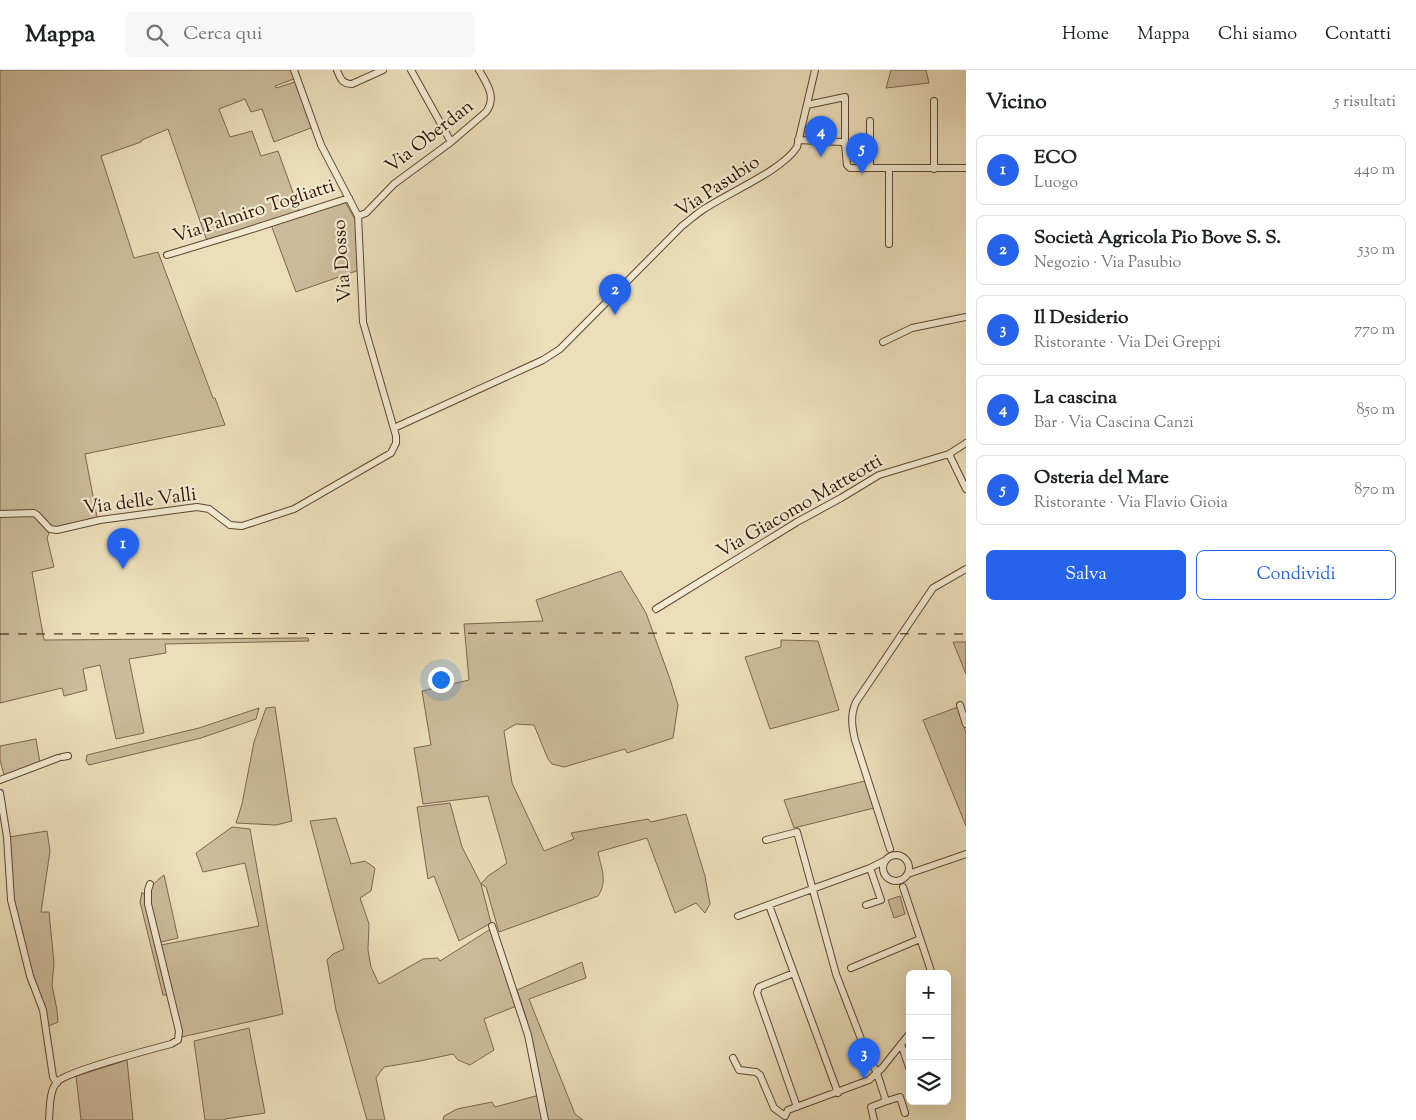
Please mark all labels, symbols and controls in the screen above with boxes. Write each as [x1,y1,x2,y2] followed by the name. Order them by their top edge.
[125,12,475,57] search box
[25,18,95,52] text: Mappa
[143,21,171,49] icon: search
[183,21,262,48] text: Cerca qui
[1062,22,1109,48] text: Home
[1137,22,1190,48] text: Mappa
[1218,22,1297,48] text: Chi siamo
[1325,22,1391,48] text: Contatti
[986,88,1047,118] text: Vicino
[1334,91,1396,114] text: 5 risultati
[380,94,480,180] street label: Via Oberdan
[805,116,837,157] pin: 4
[846,133,878,174] pin: 5
[1034,145,1077,172] text: ECO
[670,150,766,224] street label: Via Pasubio
[1000,159,1006,182] text: 1
[1354,159,1395,182] text: 440 m
[1034,172,1078,195] text: Luogo
[170,173,338,251] street label: Via Palmiro Togliatti
[327,219,359,303] street label: Via Dosso
[1034,225,1281,252] text: Società Agricola Pio Bove S. S.
[999,239,1007,262] text: 2
[1358,239,1395,262] text: 530 m
[1034,252,1181,275] text: Negozio · Via Pasubio
[599,274,631,315] pin: 2
[1034,305,1128,332] text: Il Desiderio
[1000,319,1006,342] text: 3
[1354,319,1395,342] text: 770 m
[1034,332,1221,355] text: Ristorante · Via Dei Greppi
[1034,385,1117,412] text: La cascina
[999,399,1007,422] text: 4
[1356,399,1395,422] text: 850 m
[1034,412,1194,435] text: Bar · Via Cascina Canzi
[712,448,888,566] street label: Via Giacomo Matteotti
[1034,465,1169,492] text: Osteria del Mare
[1000,479,1006,502] text: 5
[1354,479,1395,502] text: 870 m
[82,482,198,522] street label: Via delle Valli
[1034,492,1228,515] text: Ristorante · Via Flavio Gioia
[107,528,139,569] pin: 1
[986,550,1186,600] button: Salva
[1196,550,1396,600] button: Condividi
[428,667,454,693] your location
[906,970,951,1105] map controls
[906,970,951,1015] button: +
[906,1015,951,1060] button: −
[848,1038,880,1079] pin: 3
[906,1060,951,1105] button: layers

